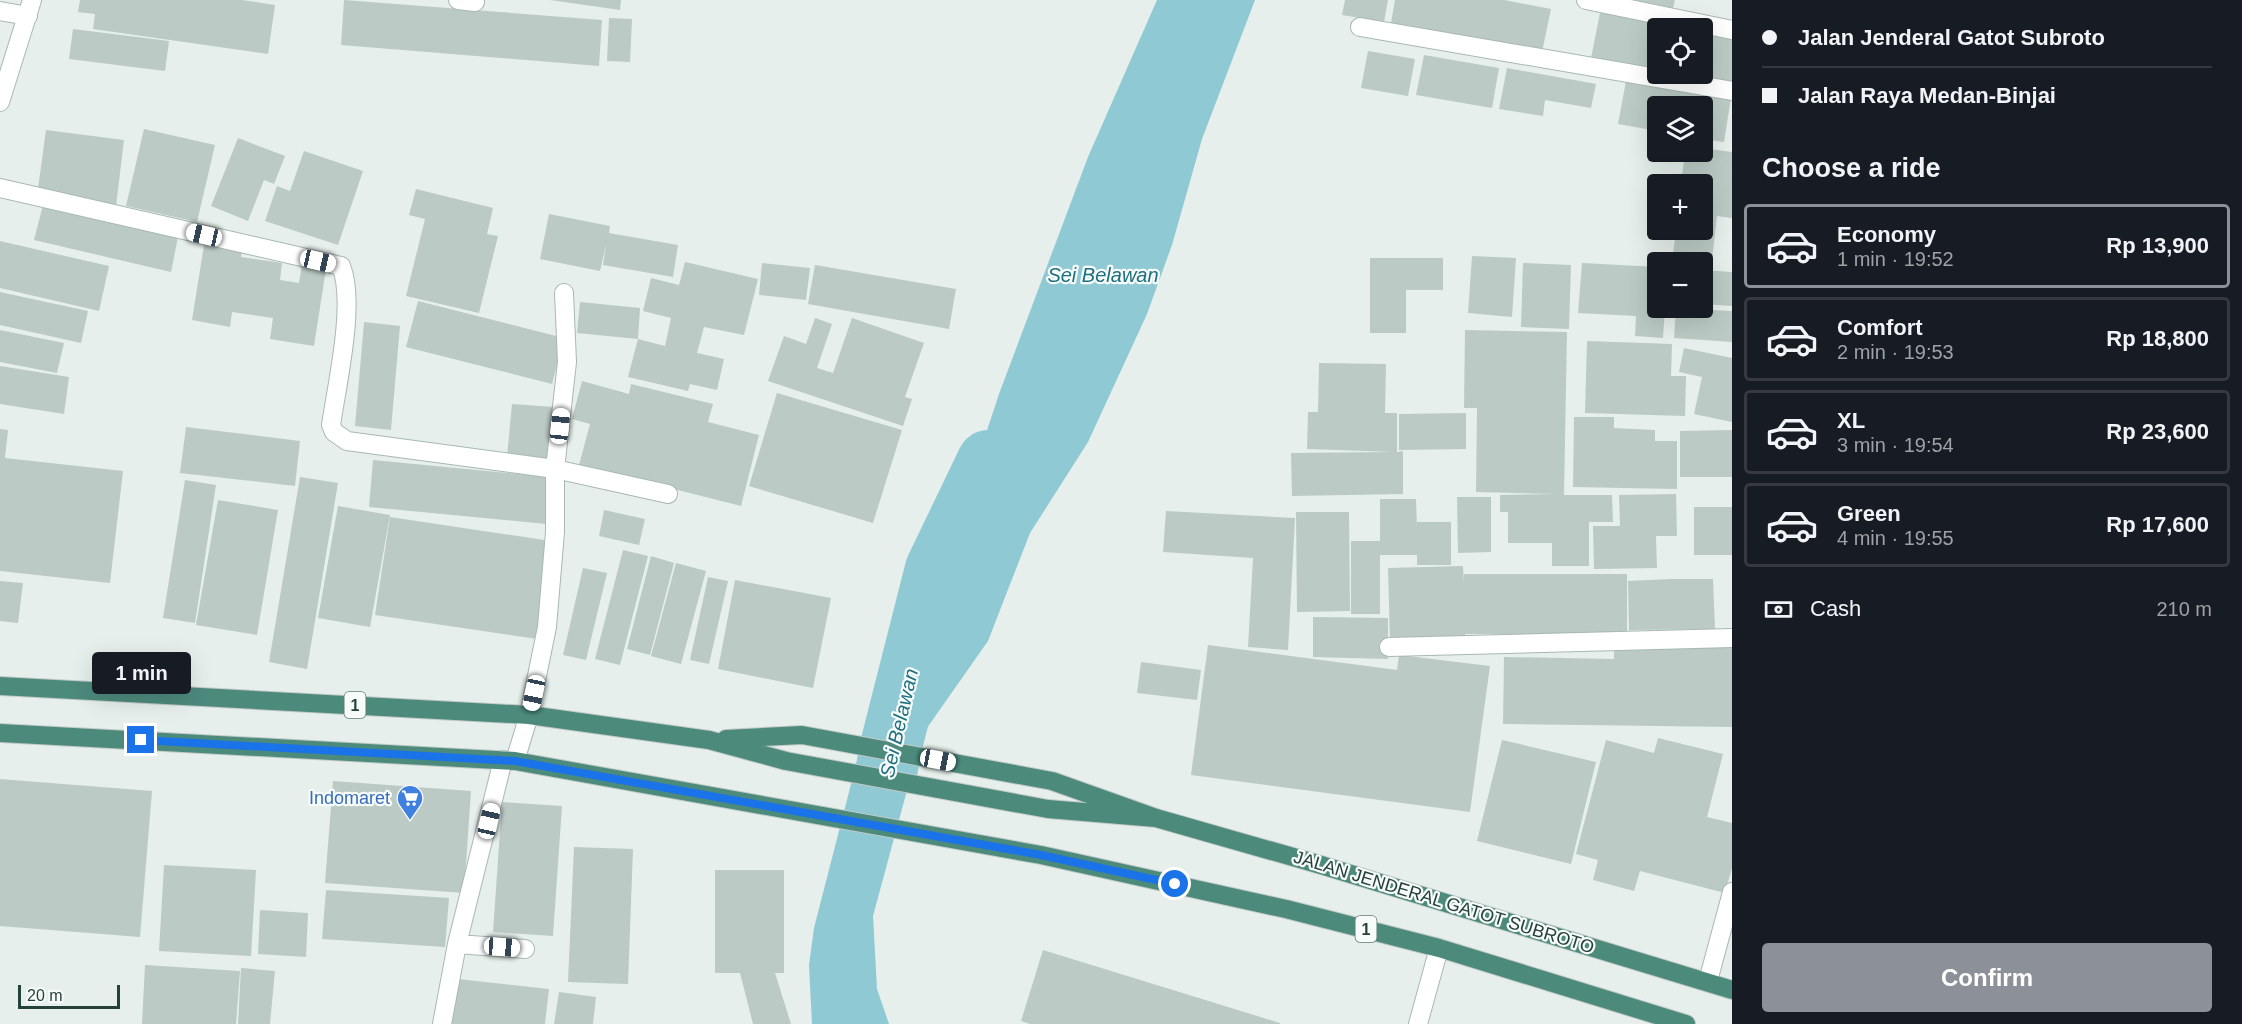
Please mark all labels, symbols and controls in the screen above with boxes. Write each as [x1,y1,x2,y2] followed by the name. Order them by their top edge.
[1647,18,1713,318] map controls
[1647,18,1713,84] button: locate
[1798,25,2105,50] text: Jalan Jenderal Gatot Subroto
[1798,83,2056,108] text: Jalan Raya Medan-Binjai
[1647,96,1713,162] button: layers
[1762,153,1941,183] text: Choose a ride
[1647,174,1713,240] button: +
[1765,219,1819,273] icon: car
[184,222,224,248] car
[1837,222,1936,247] text: Economy
[2106,233,2209,258] text: Rp 13,900
[298,248,338,274] car
[1837,248,1954,270] text: 1 min · 19:52
[1647,252,1713,318] button: −
[1047,264,1159,286] water label: Sei Belawan
[1765,312,1819,366] icon: car
[1837,315,1923,340] text: Comfort
[2106,326,2209,351] text: Rp 18,800
[1837,341,1954,363] text: 2 min · 19:53
[1765,405,1819,459] icon: car
[549,407,571,445] car
[1837,408,1865,433] text: XL
[2106,419,2209,444] text: Rp 23,600
[1837,434,1954,456] text: 3 min · 19:54
[1765,498,1819,552] icon: car
[1837,501,1901,526] text: Green
[2106,512,2209,537] text: Rp 17,600
[1837,527,1954,549] text: 4 min · 19:55
[1762,593,1795,626] icon: cash
[1810,596,1861,621] text: Cash
[2156,598,2212,620] text: 210 m
[92,653,190,695] callout: 1 min
[115,662,168,684] text: 1 min
[876,666,922,780] water label: Sei Belawan
[521,674,547,712] car
[344,692,366,718] road number: 1
[127,726,154,753] route end
[919,748,957,772] car
[395,783,425,821] supermarket icon: Indomaret
[309,788,390,808] place label: Indomaret
[476,801,502,841] car
[1291,847,1597,957] street label: JALAN JENDERAL GATOT SUBROTO
[1161,870,1188,897] route start
[1356,916,1376,942] road number: 1
[483,937,521,957] car
[1762,943,2212,1012] button: Confirm
[18,982,120,1010] scale bar
[27,987,63,1004] text: 20 m

